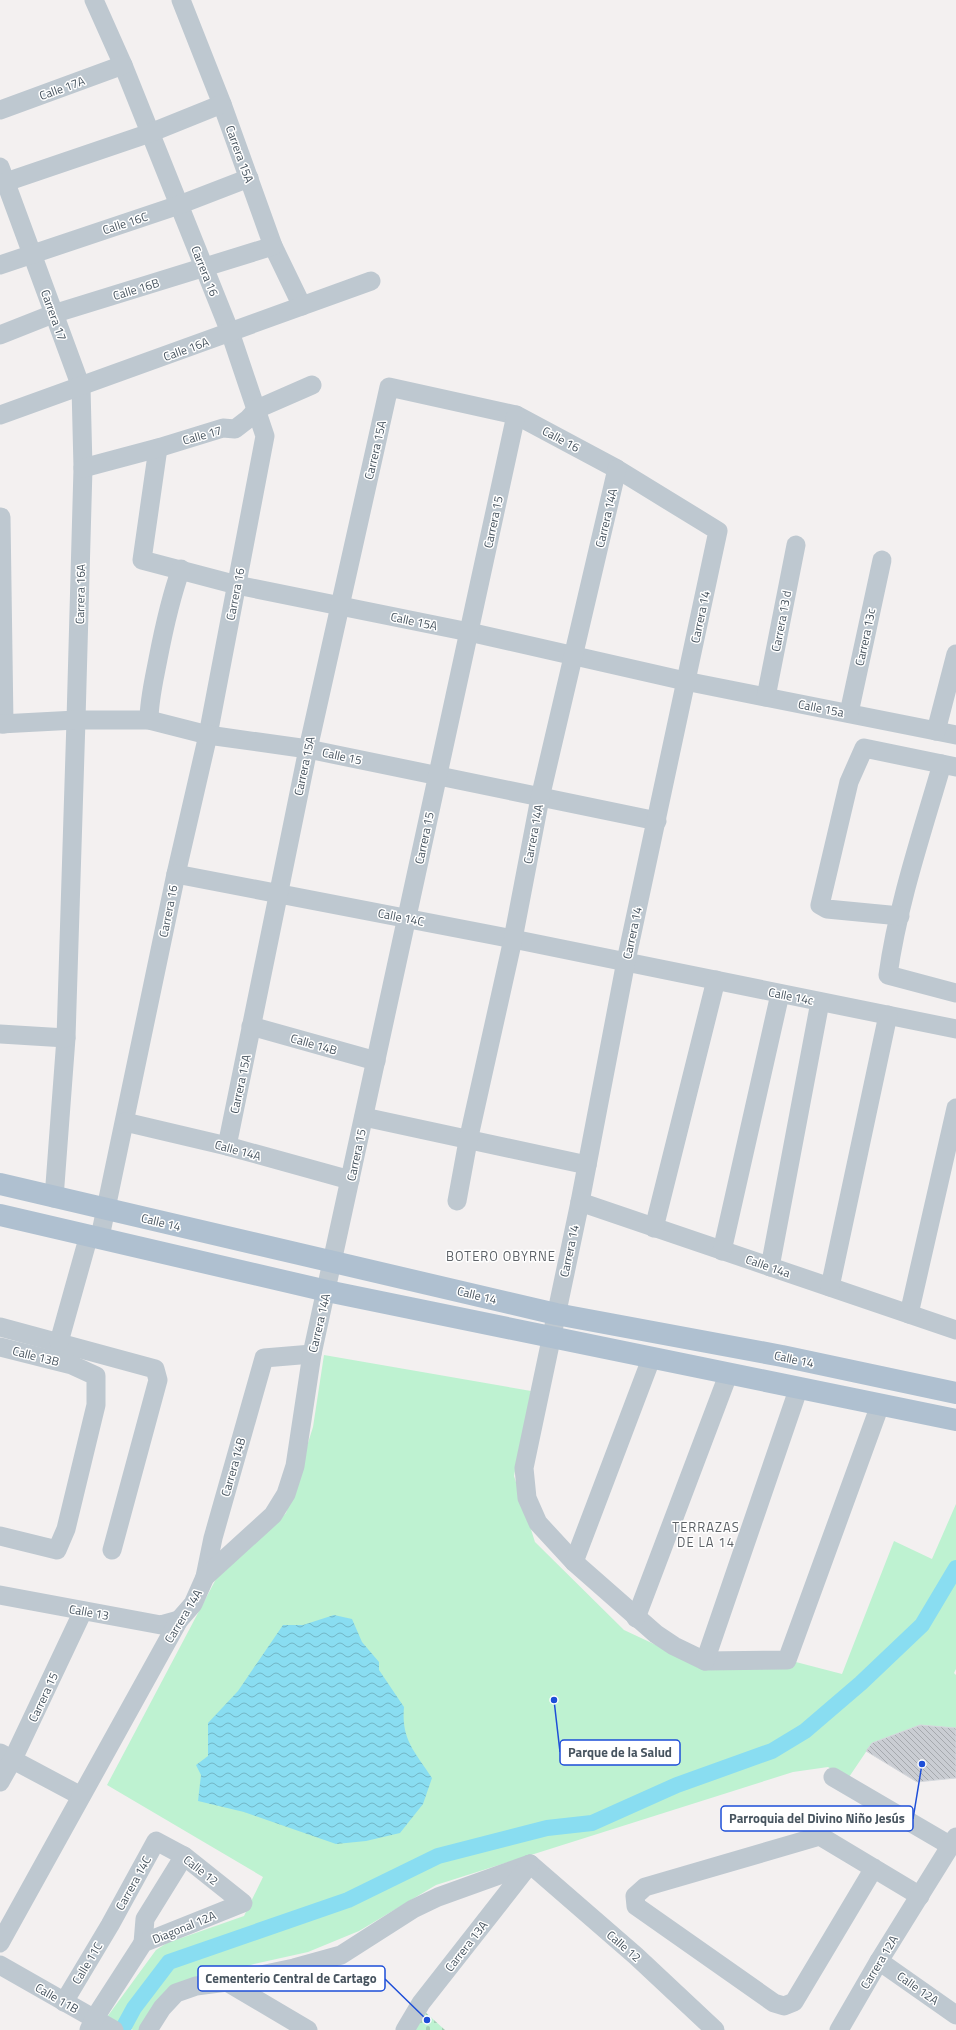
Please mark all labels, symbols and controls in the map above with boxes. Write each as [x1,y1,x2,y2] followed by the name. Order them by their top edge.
[36,71,88,105] street label: Calle 17A
[221,122,259,186] street label: Carrera 15A
[100,207,151,239] street label: Calle 16C
[186,243,224,299] street label: Carrera 16
[110,273,162,305] street label: Calle 16B
[36,287,72,343] street label: Carrera 17
[160,332,212,366] street label: Calle 16A
[359,419,391,481] street label: Carrera 15A
[180,420,224,450] street label: Calle 17
[539,421,583,457] street label: Calle 16
[590,487,622,549] street label: Carrera 14A
[478,494,508,550] street label: Carrera 15
[70,564,90,624] street label: Carrera 16A
[221,566,249,622] street label: Carrera 16
[685,589,715,645] street label: Carrera 14
[766,589,796,653] street label: Carrera 13 d
[389,607,439,635] street label: Calle 15A
[850,607,880,667] street label: Carrera 13c
[796,694,846,722] street label: Calle 15a
[288,735,320,797] street label: Carrera 15A
[320,743,364,770] street label: Calle 15
[518,803,548,865] street label: Carrera 14A
[409,810,439,866] street label: Carrera 15
[154,883,182,939] street label: Carrera 16
[376,903,426,931] street label: Calle 14C
[617,905,647,961] street label: Carrera 14
[767,982,815,1010] street label: Calle 14c
[288,1028,340,1060] street label: Calle 14B
[224,1053,256,1115] street label: Carrera 15A
[341,1127,371,1183] street label: Carrera 15
[213,1135,263,1165] street label: Calle 14A
[139,1208,183,1236] street label: Calle 14
[554,1223,584,1279] street label: Carrera 14
[446,1246,556,1266] district label: BOTERO OBYRNE
[743,1249,793,1283] street label: Calle 14a
[455,1281,499,1309] street label: Calle 14
[303,1292,335,1354] street label: Carrera 14A
[11,1341,61,1371] street label: Calle 13B
[772,1346,816,1373] street label: Calle 14
[216,1435,250,1499] street label: Carrera 14B
[672,1517,740,1552] district label: TERRAZAS DE LA 14
[159,1585,207,1647] street label: Carrera 14A
[68,1599,110,1625] street label: Calle 13
[23,1669,63,1725] street label: Carrera 15
[560,1740,680,1765] callout: Parque de la Salud
[568,1742,672,1762] text: Parque de la Salud
[721,1806,913,1831] callout: Parroquia del Divino Niño Jesús
[729,1808,905,1828] text: Parroquia del Divino Niño Jesús
[179,1850,223,1890] street label: Calle 12
[110,1852,156,1914] street label: Carrera 14C
[149,1906,219,1948] street label: Diagonal 12A
[440,1916,492,1976] street label: Carrera 13A
[603,1926,645,1966] street label: Calle 12
[855,1931,903,1993] street label: Carrera 12A
[67,1938,107,1988] street label: Calle 11C
[198,1966,385,1991] callout: Cementerio Central de Cartago
[893,1967,943,2009] street label: Calle 12A
[205,1968,377,1988] text: Cementerio Central de Cartago
[32,1978,82,2018] street label: Calle 11B

